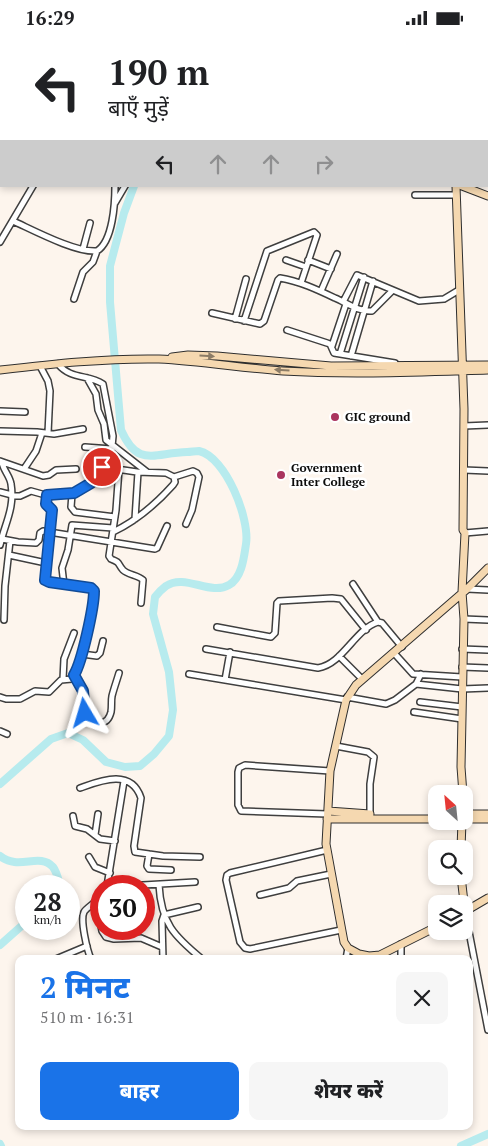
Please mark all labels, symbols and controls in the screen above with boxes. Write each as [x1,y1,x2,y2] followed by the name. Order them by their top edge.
[25,5,74,30] text: 16:29
[108,49,209,95] text: 190 m
[25,55,90,120] icon: left
[108,93,169,122] text: बाएँ मुड़ें
[151,150,179,178] icon: left
[204,150,232,178] icon: ahead
[257,150,285,178] icon: ahead
[310,150,338,178] icon: right
[200,352,216,360] one-way arrow
[274,366,290,374] one-way arrow
[345,409,411,424] place label: GIC ground
[329,411,341,423] marker: GIC ground
[81,446,123,488] pin
[88,453,116,481] icon: arrive
[291,460,366,489] place label: Government Inter College
[275,469,287,481] marker: Government Inter College
[58,686,110,738] position arrow
[428,785,472,830] north arrow
[428,785,473,940] map controls
[428,840,473,885] button: search
[90,875,155,940] speed limit sign: 30
[33,885,62,918] text: 28
[428,895,473,940] button: layers
[34,912,61,927] text: km/h
[40,967,130,1007] text: 2 मिनट
[396,972,448,1024] button: close
[40,1006,134,1028] text: 510 m · 16:31
[40,1062,239,1120] button: बाहर
[249,1062,448,1120] button: शेयर करें

